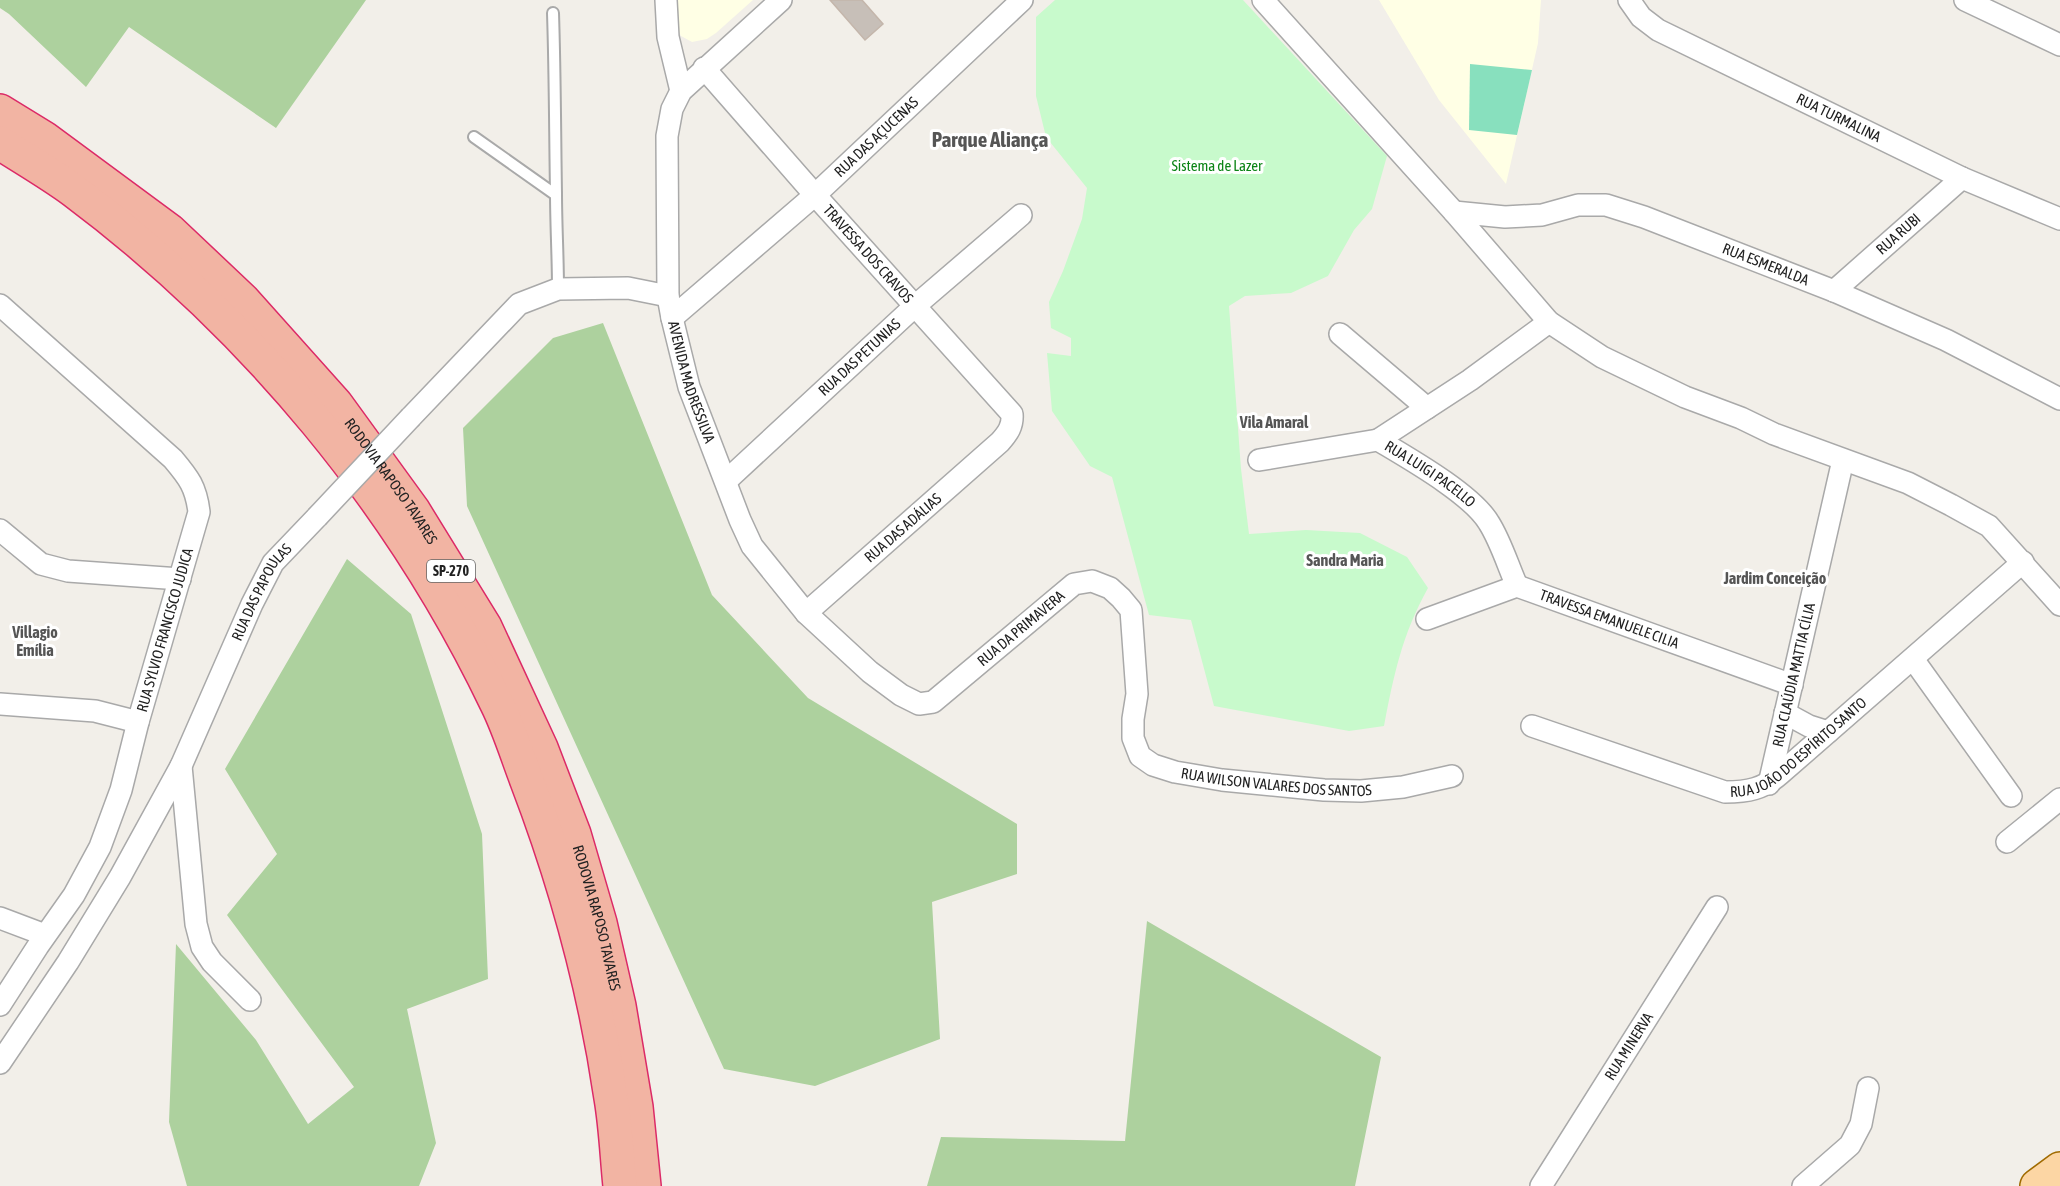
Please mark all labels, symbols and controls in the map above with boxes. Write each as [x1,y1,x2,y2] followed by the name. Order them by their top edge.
[1794,90,1884,146] street label: RUA TURMALINA
[831,93,921,180] street label: RUA DAS AÇUCENAS
[932,127,1048,151] district label: Parque Aliança
[1171,157,1263,174] park label: Sistema de Lazer
[820,201,917,306] street label: TRAVESSA DOS CRAVOS
[1873,210,1924,258] street label: RUA RUBI
[1720,239,1812,289] street label: RUA ESMERALDA
[815,315,904,399] street label: RUA DAS PETUNIAS
[665,319,719,446] street label: AVENIDA MADRESSILVA
[1239,413,1309,431] district label: Vila Amaral
[341,415,441,547] street label: RODOVIA RAPOSO TAVARES
[1382,437,1479,510] street label: RUA LUIGI PACELLO
[861,490,945,566] street label: RUA DAS ADÁLIAS
[228,540,295,643] street label: RUA DAS PAPOULAS
[133,545,196,714] street label: RUA SYLVIO FRANCISCO JUDICA
[1306,551,1384,569] district label: Sandra Maria
[427,560,475,582] road number: SP-270
[1723,569,1827,587] district label: Jardim Conceição
[974,586,1068,669] street label: RUA DA PRIMAVERA
[1538,586,1682,652] street label: TRAVESSA EMANUELE CILIA
[1769,600,1818,748] street label: RUA CLAÚDIA MATTIA CÍLIA
[11,623,58,659] district label: Villagio Emília
[1730,693,1870,800] street label: RUA JOÃO DO ESPÍRITO SANTO
[1180,764,1372,799] street label: RUA WILSON VALARES DOS SANTOS
[570,843,624,992] street label: RODOVIA RAPOSO TAVARES
[1601,1009,1657,1083] street label: RUA MINERVA

